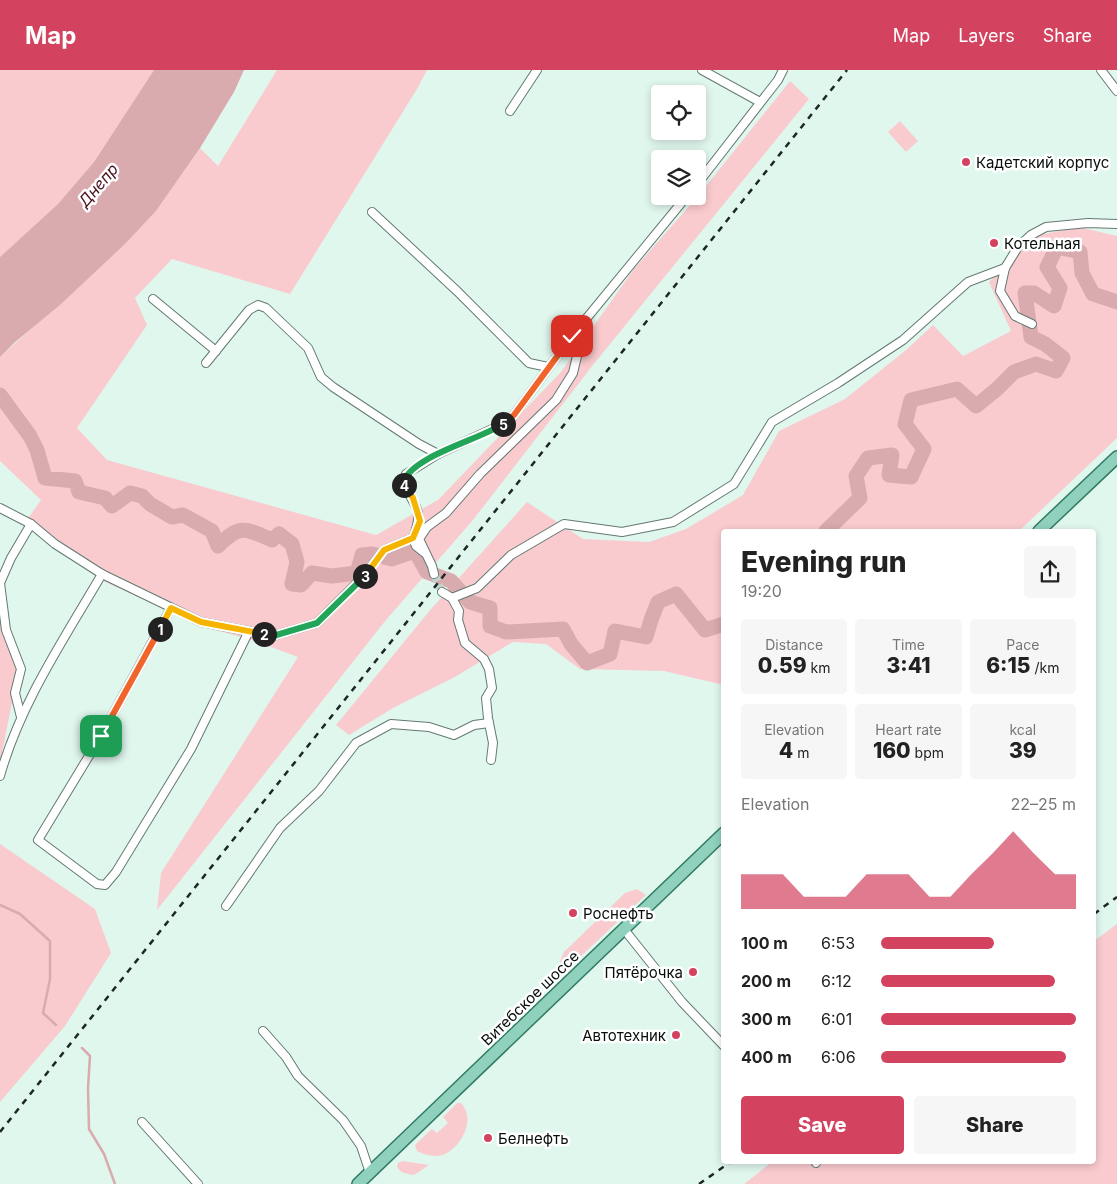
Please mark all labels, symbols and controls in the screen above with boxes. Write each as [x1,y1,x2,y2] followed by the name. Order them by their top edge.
[25,21,76,50] text: Map
[893,25,930,46] text: Map
[958,25,1015,46] text: Layers
[1043,25,1092,46] text: Share
[651,85,706,205] map controls
[651,85,706,140] button: locate
[651,150,706,205] button: layers
[976,153,1109,172] place label: Кадетский корпус
[960,156,972,168] marker: Кадетский корпус
[73,159,122,212] water label: Днепр
[1004,234,1081,253] place label: Котельная
[988,237,1000,249] marker: Котельная
[551,315,593,357] pin
[558,322,586,350] icon: check
[490,412,516,436] pin: 5
[499,416,508,433] text: 5
[392,472,416,498] pin: 4
[400,477,409,494] text: 4
[741,545,907,579] text: Evening run
[1024,546,1076,598] button: share
[352,564,378,588] pin: 3
[361,568,370,585] text: 3
[741,581,782,601] text: 19:20
[148,616,172,642] pin: 1
[157,621,164,638] text: 1
[252,622,276,646] pin: 2
[260,626,269,643] text: 2
[765,636,823,653] text: Distance
[892,636,925,653] text: Time
[1006,636,1039,653] text: Pace
[758,653,807,678] text: 0.59
[887,653,930,678] text: 3:41
[986,653,1030,678] text: 6:15
[807,659,831,676] text: km
[1030,659,1059,676] text: /km
[80,715,122,757] pin
[764,721,824,738] text: Elevation
[875,721,942,738] text: Heart rate
[1009,721,1036,738] text: kcal
[87,722,115,750] icon: arrive
[779,738,793,763] text: 4
[873,738,911,763] text: 160
[1009,738,1037,763] text: 39
[793,744,810,761] text: m
[911,744,944,761] text: bpm
[741,794,810,814] text: Elevation
[1010,794,1076,814] text: 22–25 m
[583,904,654,923] place label: Роснефть
[567,907,579,919] marker: Роснефть
[741,933,788,953] text: 100 m
[821,933,855,953] text: 6:53
[477,947,583,1049] street label: Витебское шоссе
[605,963,683,982] place label: Пятёрочка
[687,966,699,978] marker: Пятёрочка
[741,971,791,991] text: 200 m
[821,971,852,991] text: 6:12
[741,1009,791,1029] text: 300 m
[821,1009,852,1029] text: 6:01
[582,1026,666,1045] place label: Автотехник
[670,1029,682,1041] marker: Автотехник
[741,1047,792,1067] text: 400 m
[821,1047,856,1067] text: 6:06
[741,1096,904,1154] button: Save
[914,1096,1076,1154] button: Share
[498,1129,569,1148] place label: Белнефть
[482,1132,494,1144] marker: Белнефть

